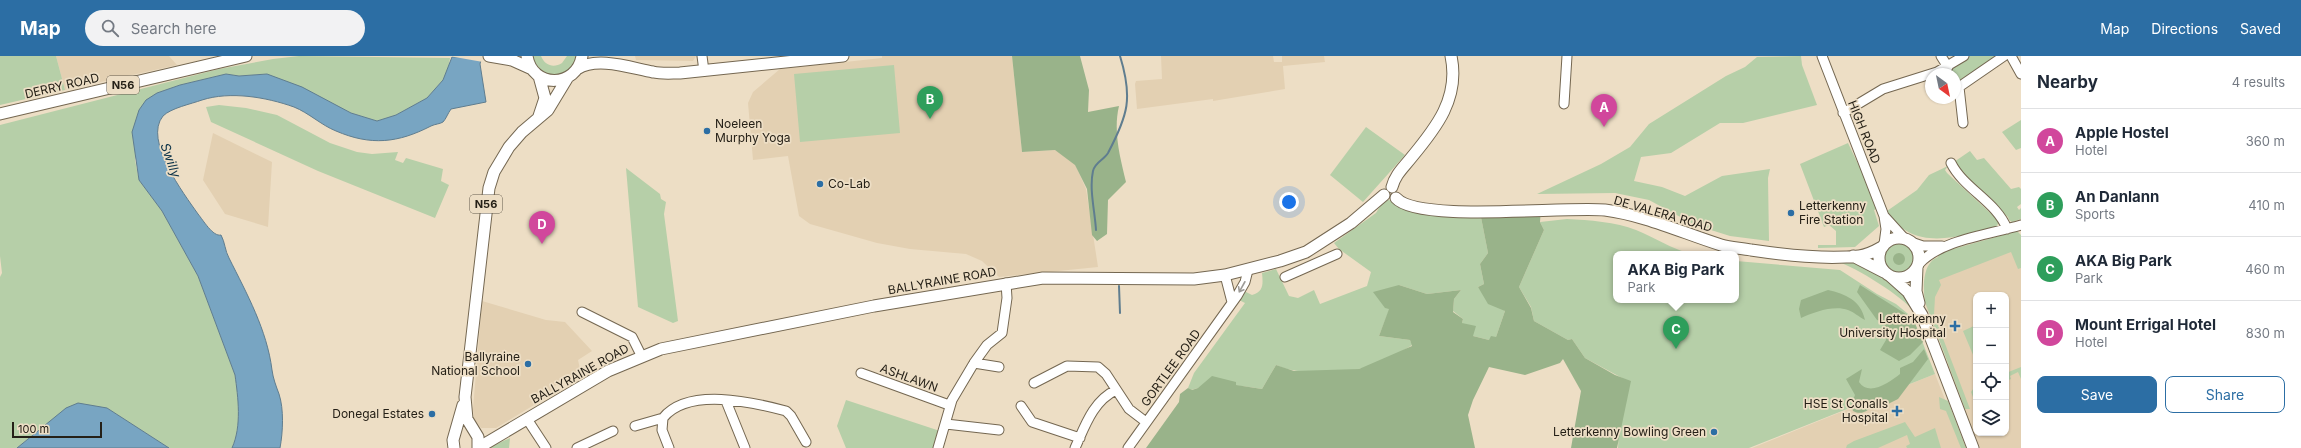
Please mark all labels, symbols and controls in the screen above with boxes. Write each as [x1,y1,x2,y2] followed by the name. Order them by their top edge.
[85,10,365,46] search box
[20,17,61,40] text: Map
[99,17,121,39] icon: search
[131,19,216,38] text: Search here
[2100,20,2129,37] text: Map
[2151,20,2218,37] text: Directions
[2240,20,2281,37] text: Saved
[1925,68,1961,104] north arrow
[23,70,101,101] street label: DERRY ROAD
[2037,72,2098,92] text: Nearby
[2232,74,2285,90] text: 4 results
[107,76,139,94] road number: N56
[917,86,943,119] pin: B
[1591,94,1617,127] pin: A
[1845,98,1884,166] street label: HIGH ROAD
[715,116,791,145] place label: Noeleen Murphy Yoga
[2075,123,2169,142] text: Apple Hostel
[702,126,712,136] marker: Noeleen Murphy Yoga
[2045,133,2055,149] text: A
[2246,133,2285,149] text: 360 m
[157,140,185,180] water label: Swilly
[2075,142,2107,158] text: Hotel
[828,176,870,191] place label: Co-Lab
[815,179,825,189] marker: Co-Lab
[2075,187,2159,206] text: An Danlann
[1279,192,1299,212] your location
[1612,192,1714,235] street label: DE VALERA ROAD
[470,195,502,213] road number: N56
[2046,197,2054,213] text: B
[2248,197,2285,213] text: 410 m
[1799,198,1866,227] place label: Letterkenny Fire Station
[2075,206,2115,222] text: Sports
[1786,208,1796,218] marker: Letterkenny Fire Station
[529,211,555,244] pin: D
[1613,251,1739,303] popup
[2075,251,2172,270] text: AKA Big Park
[1627,260,1725,279] text: AKA Big Park
[2045,261,2055,277] text: C
[2245,261,2285,277] text: 460 m
[887,264,997,297] street label: BALLYRAINE ROAD
[2075,270,2103,286] text: Park
[1627,279,1655,295] text: Park
[1238,281,1246,293] one-way arrow
[1973,292,2009,436] map controls
[1973,292,2009,328] button: +
[1839,311,1946,340] place label: Letterkenny University Hospital
[2075,315,2216,334] text: Mount Errigal Hotel
[1663,316,1689,349] pin: C
[1949,320,1961,332] marker: Letterkenny University Hospital
[2045,325,2055,341] text: D
[2246,325,2285,341] text: 830 m
[1138,326,1204,409] street label: GORTLEE ROAD
[1973,328,2009,364] button: −
[2075,334,2107,350] text: Hotel
[528,340,631,407] street label: BALLYRAINE ROAD
[431,349,520,378] place label: Ballyraine National School
[523,359,533,369] marker: Ballyraine National School
[878,360,940,395] street label: ASHLAWN
[1973,364,2009,400] button: locate
[2037,376,2157,413] button: Save
[2165,376,2285,413] button: Share
[1804,396,1888,425] place label: HSE St Conalls Hospital
[1973,400,2009,436] button: layers
[1891,405,1903,417] marker: HSE St Conalls Hospital
[332,406,424,421] place label: Donegal Estates
[427,409,437,419] marker: Donegal Estates
[12,420,102,439] scale bar
[18,422,49,436] text: 100 m
[1553,424,1706,439] place label: Letterkenny Bowling Green
[1709,427,1719,437] marker: Letterkenny Bowling Green

